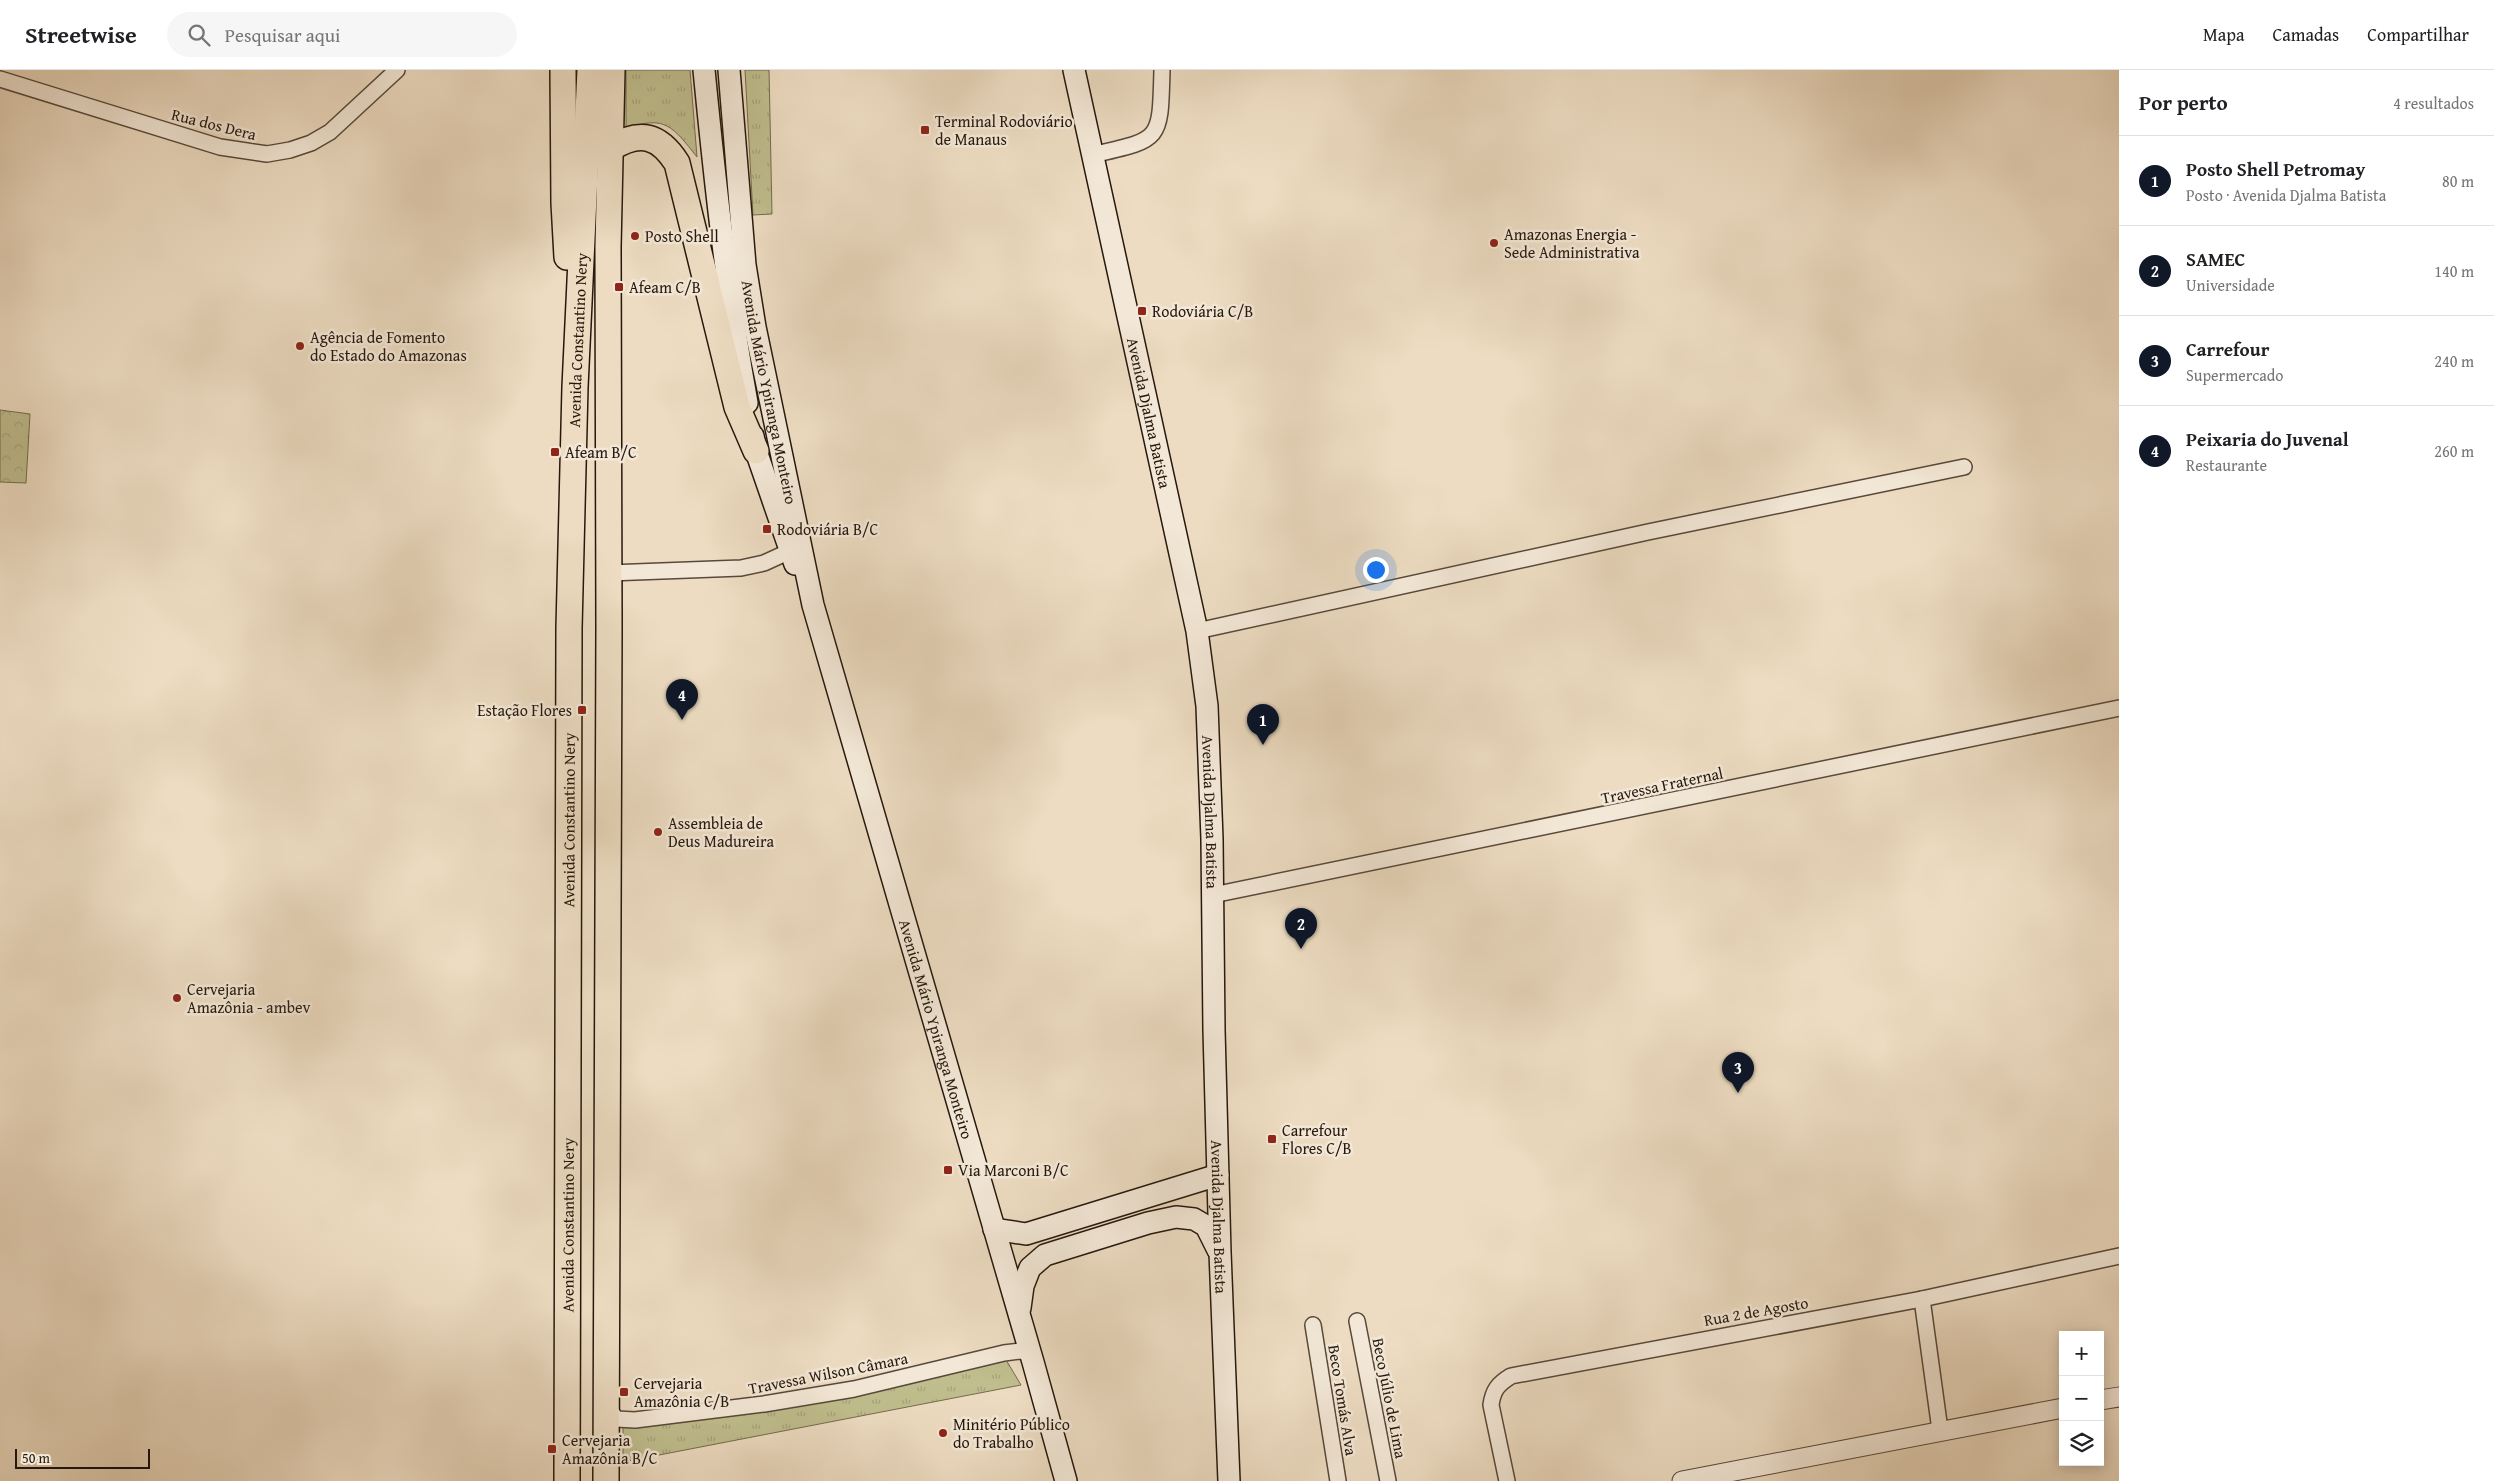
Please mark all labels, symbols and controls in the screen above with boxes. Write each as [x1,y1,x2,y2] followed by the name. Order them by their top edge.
[167,12,517,57] search box
[25,17,137,52] text: Streetwise
[185,21,213,49] icon: search
[225,21,340,49] text: Pesquisar aqui
[2203,21,2244,48] text: Mapa
[2272,21,2339,48] text: Camadas
[2367,21,2469,48] text: Compartilhar
[2139,87,2228,118] text: Por perto
[2393,91,2474,115] text: 4 resultados
[169,102,259,146] street label: Rua dos Dera
[935,109,1073,151] place label: Terminal Rodoviário de Manaus
[919,124,931,136] marker: Terminal Rodoviário de Manaus
[2186,155,2365,183] text: Posto Shell Petromay
[2151,169,2159,193] text: 1
[2442,169,2474,193] text: 80 m
[2186,183,2386,207] text: Posto · Avenida Djalma Batista
[1504,222,1640,264] place label: Amazonas Energia - Sede Administrativa
[645,224,719,248] place label: Posto Shell
[629,230,641,242] marker: Posto Shell
[1488,237,1500,249] marker: Amazonas Energia - Sede Administrativa
[2186,245,2245,273] text: SAMEC
[562,252,593,428] street label: Avenida Constantino Nery
[2151,259,2159,283] text: 2
[2434,259,2474,283] text: 140 m
[2186,273,2275,297] text: Universidade
[629,275,701,299] place label: Afeam C/B
[736,278,804,506] street label: Avenida Mário Ypiranga Monteiro
[613,281,625,293] marker: Afeam C/B
[1152,299,1253,323] place label: Rodoviária C/B
[1136,305,1148,317] marker: Rodoviária C/B
[310,325,467,367] place label: Agência de Fomento do Estado do Amazonas
[1121,335,1177,491] street label: Avenida Djalma Batista
[2186,335,2269,363] text: Carrefour
[294,340,306,352] marker: Agência de Fomento do Estado do Amazonas
[2151,349,2159,373] text: 3
[2434,349,2474,373] text: 240 m
[2186,363,2284,387] text: Supermercado
[2186,425,2349,453] text: Peixaria do Juvenal
[2151,439,2159,463] text: 4
[2434,439,2474,463] text: 260 m
[565,440,637,464] place label: Afeam B/C
[549,446,561,458] marker: Afeam B/C
[2186,453,2267,477] text: Restaurante
[777,517,879,541] place label: Rodoviária B/C
[761,523,773,535] marker: Rodoviária B/C
[1363,557,1389,583] your location
[666,679,698,720] pin: 4
[477,698,572,722] place label: Estação Flores
[576,704,588,716] marker: Estação Flores
[1247,704,1279,745] pin: 1
[556,732,581,908] street label: Avenida Constantino Nery
[1196,735,1225,889] street label: Avenida Djalma Batista
[1599,760,1726,810] street label: Travessa Fraternal
[668,811,774,853] place label: Assembleia de Deus Madureira
[652,826,664,838] marker: Assembleia de Deus Madureira
[1285,908,1317,949] pin: 2
[893,916,980,1142] street label: Avenida Mário Ypiranga Monteiro
[187,977,311,1019] place label: Cervejaria Amazônia - ambev
[171,992,183,1004] marker: Cervejaria Amazônia - ambev
[1722,1052,1754,1093] pin: 3
[1282,1118,1352,1160] place label: Carrefour Flores C/B
[1266,1133,1278,1145] marker: Carrefour Flores C/B
[555,1137,580,1313] street label: Avenida Constantino Nery
[1205,1140,1234,1295] street label: Avenida Djalma Batista
[958,1158,1069,1182] place label: Via Marconi B/C
[942,1164,954,1176] marker: Via Marconi B/C
[1702,1290,1810,1332] street label: Rua 2 de Agosto
[2059,1331,2104,1466] map controls
[2059,1331,2104,1376] button: +
[1367,1336,1414,1461] street label: Beco Júlio de Lima
[1322,1343,1364,1458] street label: Beco Tomás Alva
[746,1346,910,1400] street label: Travessa Wilson Câmara
[634,1371,729,1413] place label: Cervejaria Amazônia C/B
[2059,1376,2104,1421] button: −
[618,1386,630,1398] marker: Cervejaria Amazônia C/B
[953,1412,1070,1454] place label: Minitério Público do Trabalho
[2059,1421,2104,1466] button: layers
[937,1427,949,1439] marker: Minitério Público do Trabalho
[562,1428,658,1470] place label: Cervejaria Amazônia B/C
[546,1443,558,1455] marker: Cervejaria Amazônia B/C
[15,1446,150,1469] scale bar
[22,1448,50,1468] text: 50 m

